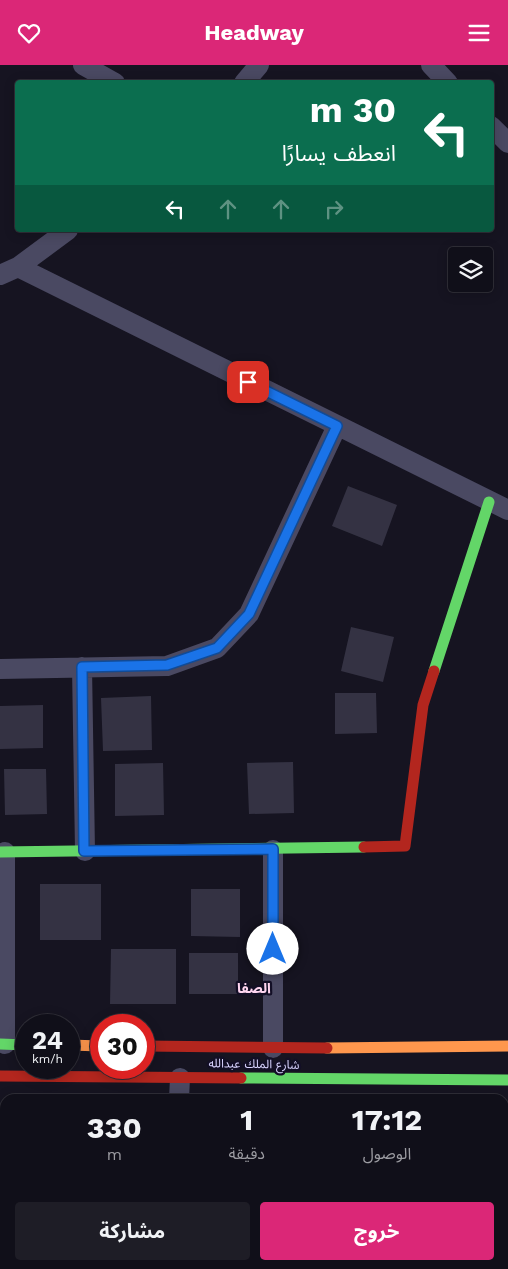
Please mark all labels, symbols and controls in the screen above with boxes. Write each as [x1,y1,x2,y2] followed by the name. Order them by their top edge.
[15,19,43,47] icon: heart
[465,19,493,47] icon: menu
[204,20,304,45] text: Headway
[310,89,396,131] text: 30 m
[414,100,479,165] icon: left
[282,141,396,166] text: انعطف يسارًا
[161,195,189,223] icon: left
[214,195,242,223] icon: ahead
[267,195,295,223] icon: ahead
[320,195,348,223] icon: right
[448,247,493,292] map controls
[448,247,493,292] button: layers
[227,361,269,403] pin
[234,368,262,396] icon: arrive
[246,922,298,974] position arrow
[237,980,271,996] district label: الصفا
[90,1014,155,1079] speed limit sign: 30
[32,1026,63,1055] text: 24
[32,1052,63,1066] text: km/h
[208,1056,300,1074] street label: شارع الملك عبدالله
[240,1102,253,1137] text: 1
[352,1102,422,1137] text: 17:12
[87,1110,142,1145] text: 330
[228,1144,265,1163] text: دقيقة
[363,1144,411,1163] text: الوصول
[107,1145,122,1164] text: m
[15,1202,250,1260] button: مشاركة
[260,1202,494,1260] button: خروج

